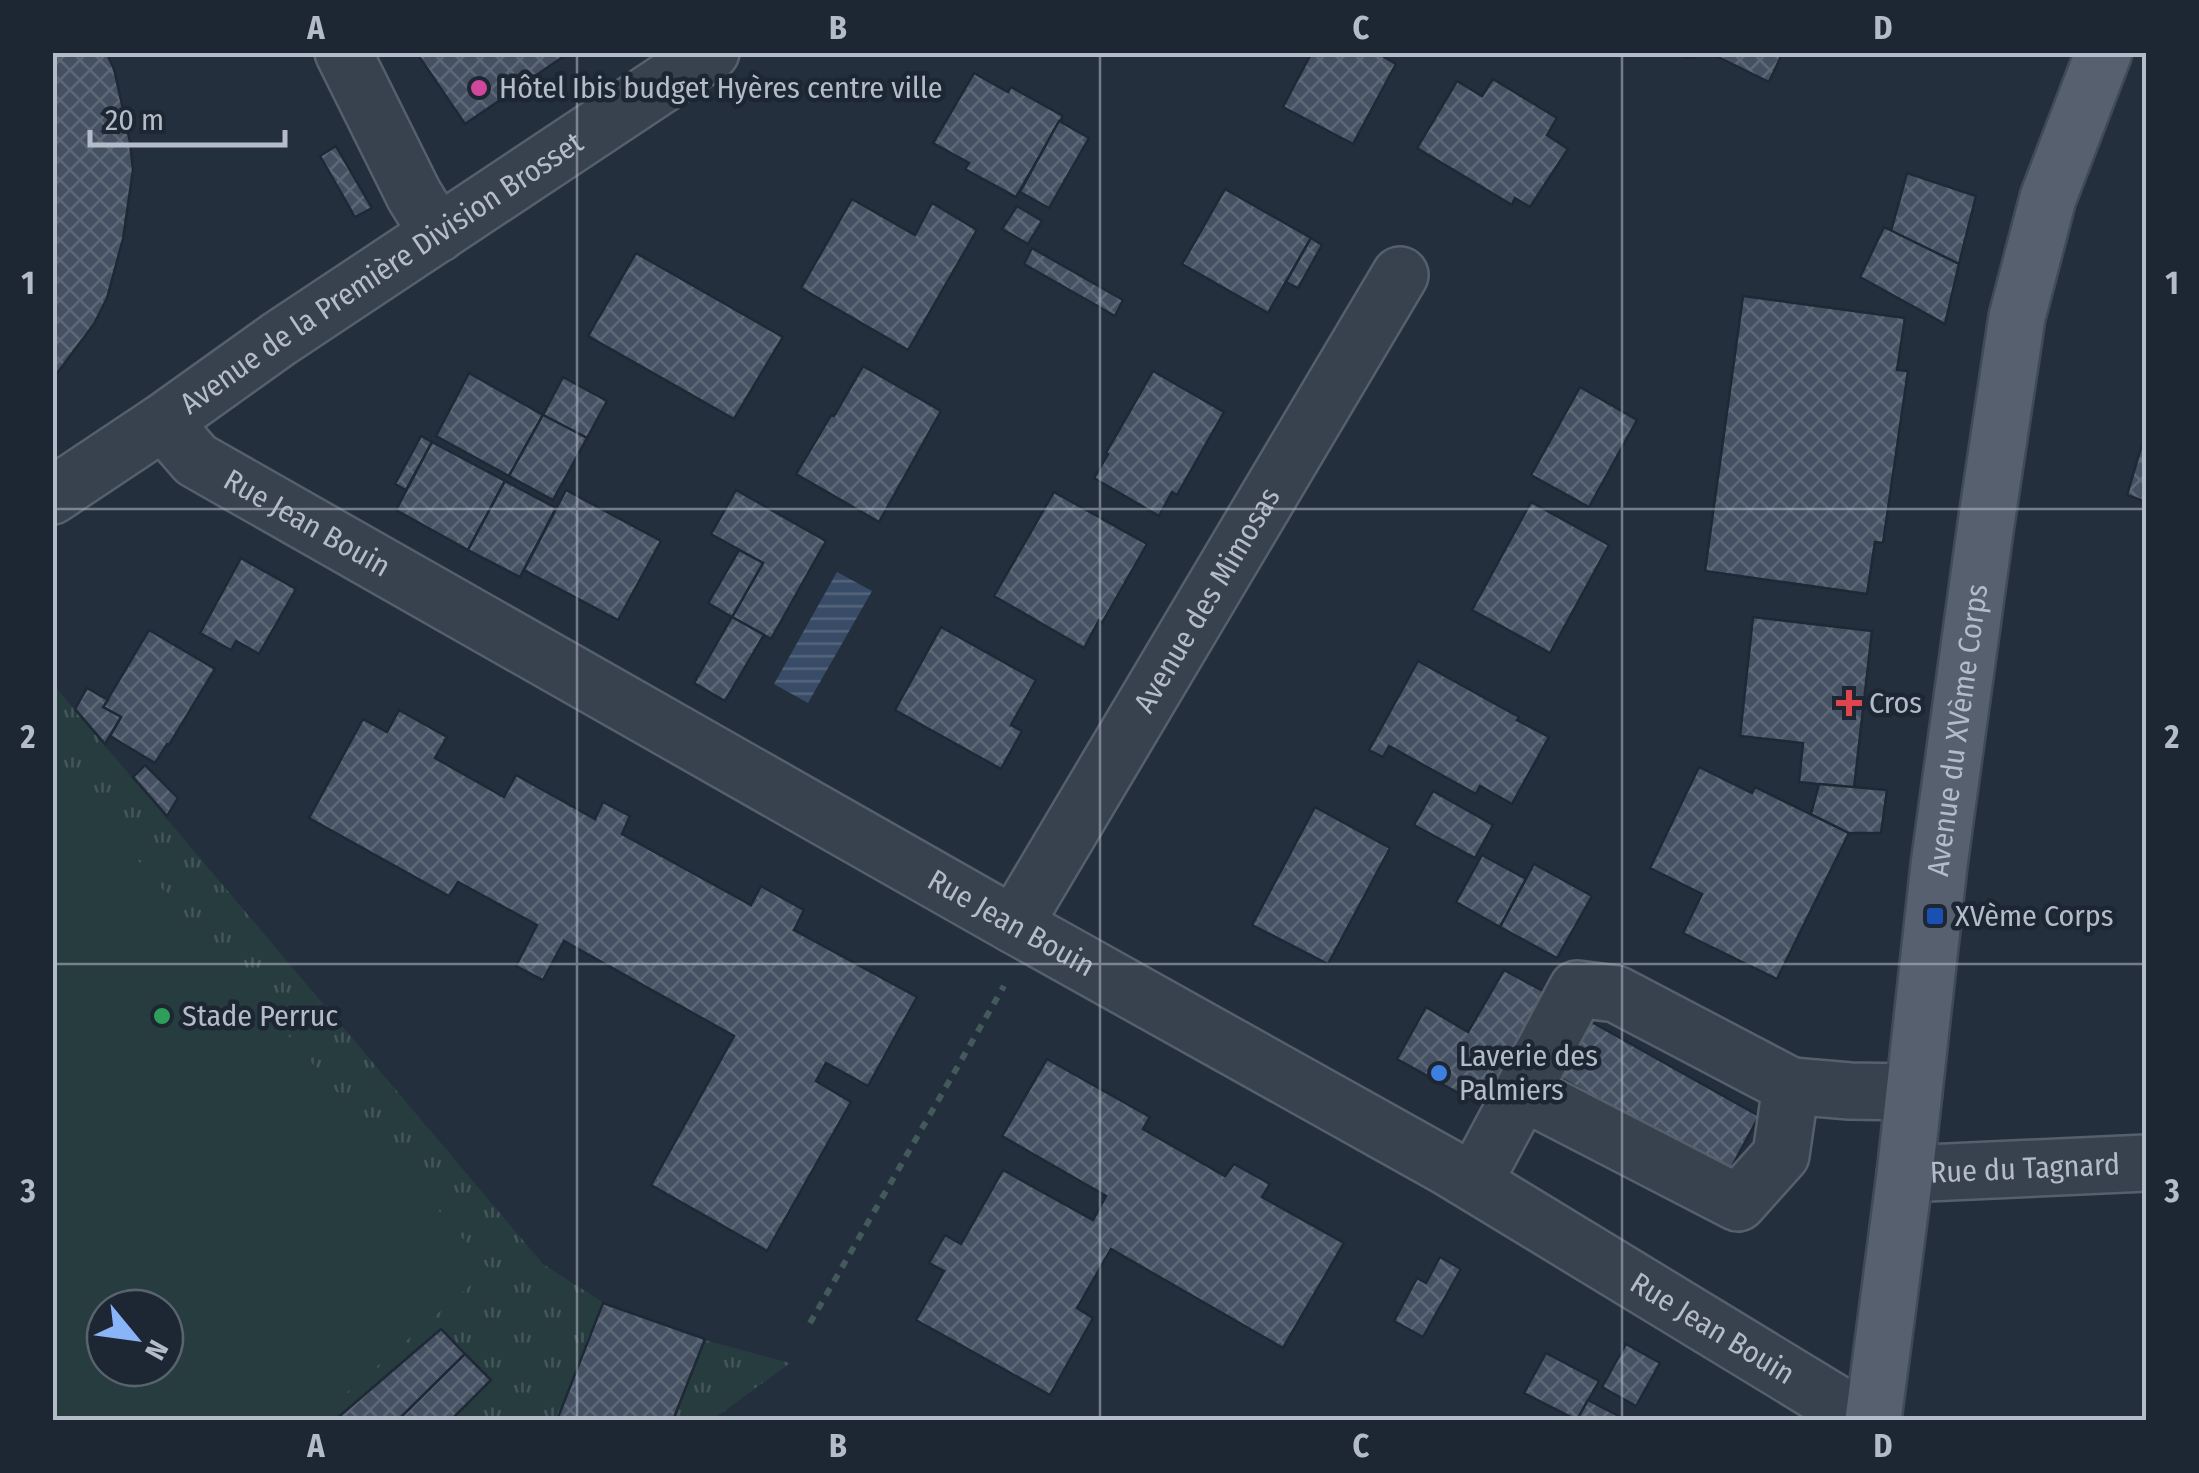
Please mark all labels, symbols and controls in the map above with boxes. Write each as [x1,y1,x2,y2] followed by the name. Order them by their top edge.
[306,9,325,47] text: A
[829,9,847,47] text: B
[1353,9,1370,47] text: C
[1873,9,1893,47] text: D
[499,70,943,106] place label: Hôtel Ibis budget Hyères centre ville
[468,77,490,99] marker: Hôtel Ibis budget Hyères centre ville
[90,85,285,147] scale bar
[105,102,164,138] text: 20 m
[173,124,590,422] street label: Avenue de la Première Division Brosset
[21,264,35,302] text: 1
[2165,264,2179,302] text: 1
[217,462,397,585] street label: Rue Jean Bouin
[1126,481,1288,719] street label: Avenue des Mimosas
[1920,582,1996,878] street label: Avenue du XVème Corps
[1869,685,1922,721] place label: Cros
[1838,692,1860,714] marker: Cros
[20,718,36,756] text: 2
[2164,718,2180,756] text: 2
[922,862,1101,984] street label: Rue Jean Bouin
[1955,898,2114,934] place label: XVème Corps
[1924,905,1946,927] marker: XVème Corps
[182,998,338,1034] place label: Stade Perruc
[151,1005,173,1027] marker: Stade Perruc
[1459,1038,1598,1108] place label: Laverie des Palmiers
[1428,1062,1450,1084] marker: Laverie des Palmiers
[1929,1146,2121,1191] street label: Rue du Tagnard
[19,1172,36,1210] text: 3
[2163,1172,2180,1210] text: 3
[1624,1265,1801,1392] street label: Rue Jean Bouin
[85,1288,185,1388] north arrow
[138,1335,175,1365] text: N
[306,1427,325,1465] text: A
[829,1427,847,1465] text: B
[1353,1427,1370,1465] text: C
[1873,1427,1893,1465] text: D

